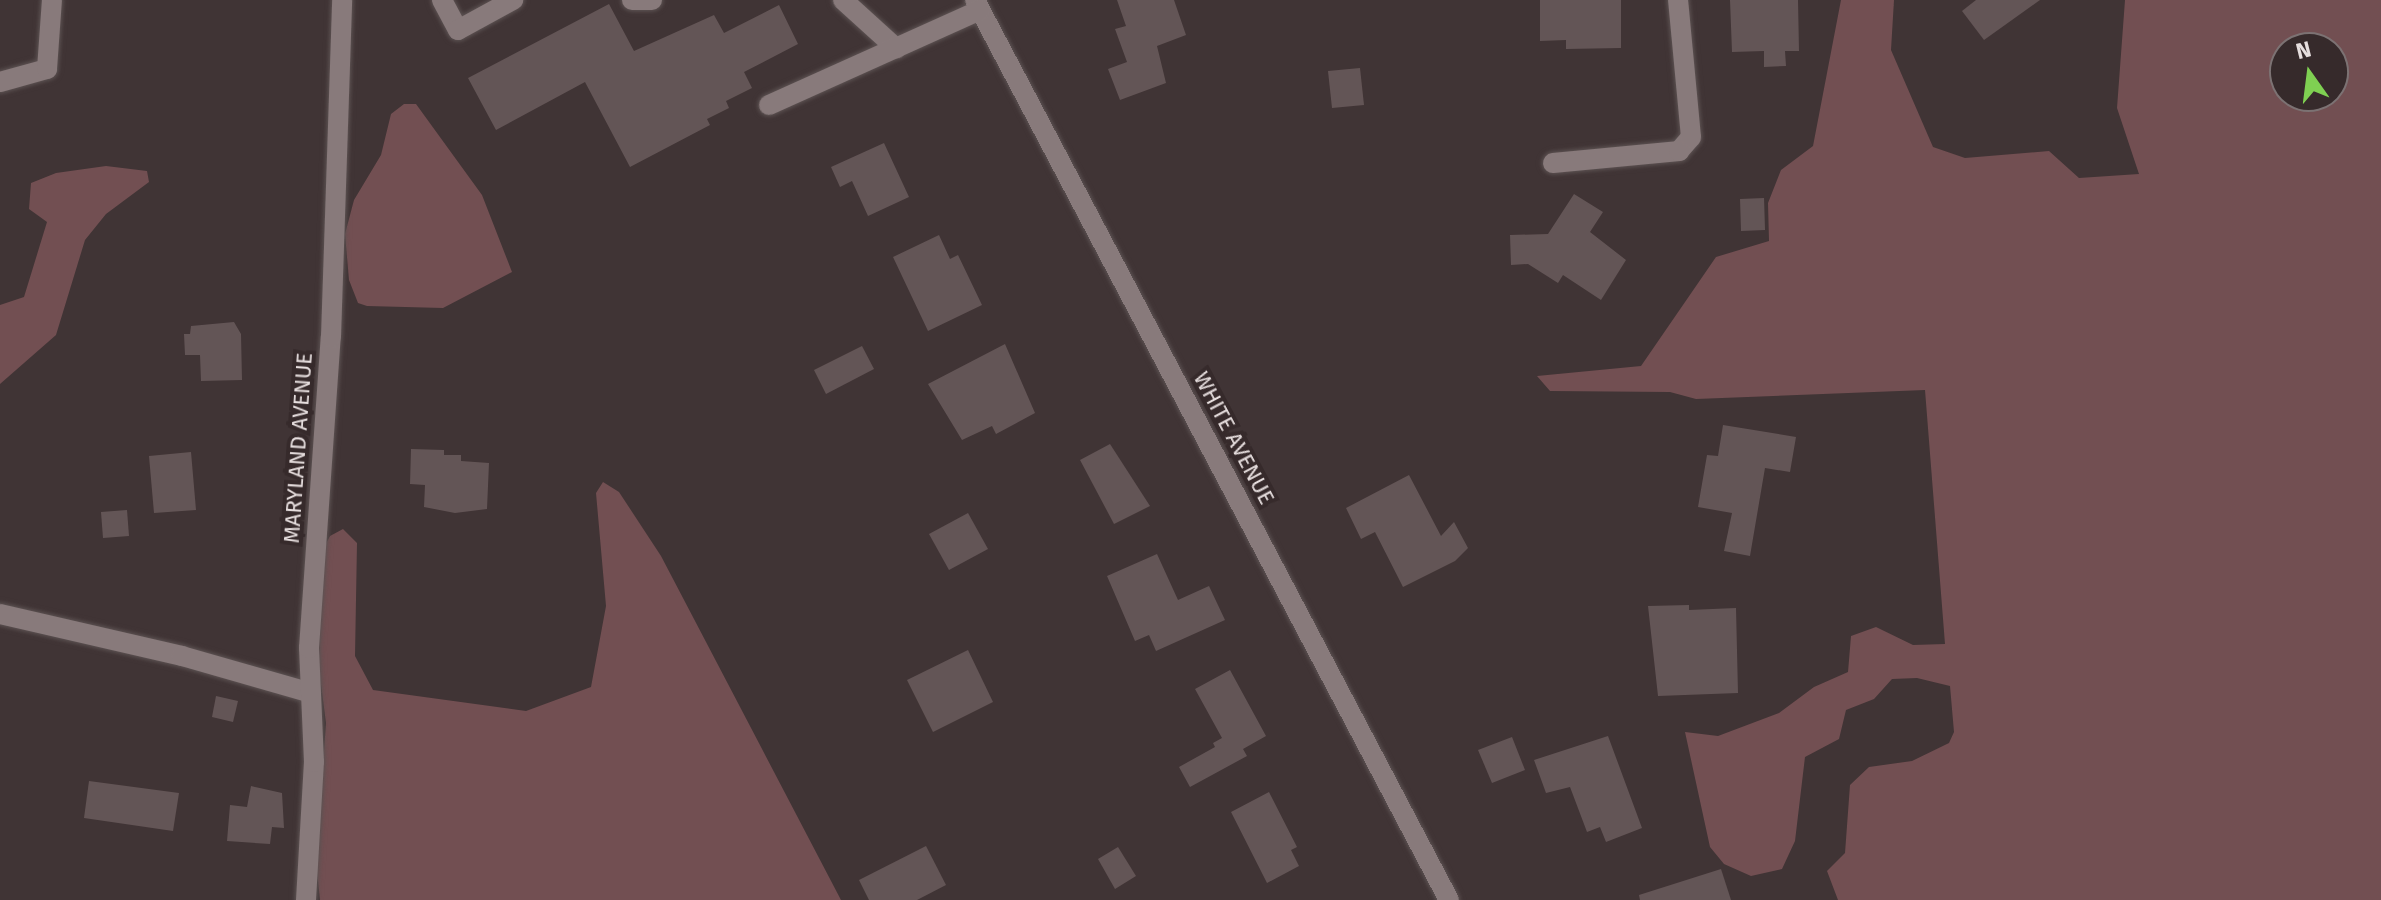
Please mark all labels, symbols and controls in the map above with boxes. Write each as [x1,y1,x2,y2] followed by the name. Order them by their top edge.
[2269,32,2349,112] north arrow
[2293,35,2314,65] text: N
[278,352,318,544] street label: MARYLAND AVENUE
[1188,367,1280,509] street label: WHITE AVENUE

